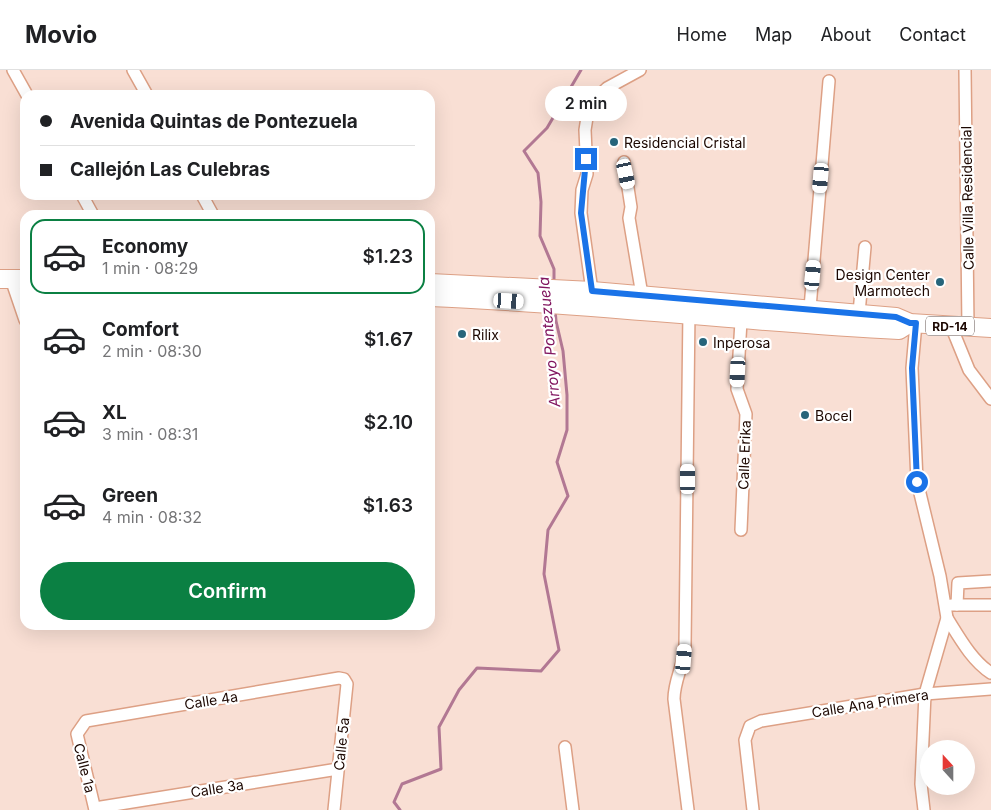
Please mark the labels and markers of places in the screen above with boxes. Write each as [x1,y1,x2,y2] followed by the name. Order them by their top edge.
[624,134,746,151] place label: Residencial Cristal
[608,136,620,148] marker: Residencial Cristal
[836,266,930,299] place label: Design Center Marmotech
[934,276,946,288] marker: Design Center Marmotech
[472,326,499,343] place label: Rilix
[456,328,468,340] marker: Rilix
[713,334,770,351] place label: Inperosa
[697,336,709,348] marker: Inperosa
[815,407,852,424] place label: Bocel
[799,409,811,421] marker: Bocel

